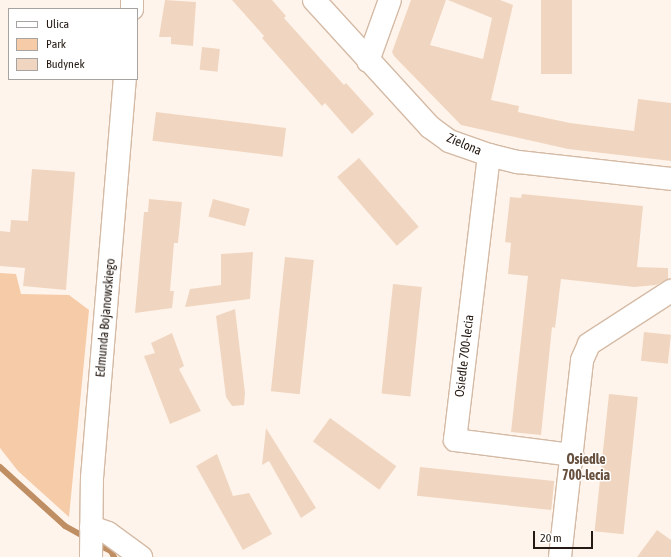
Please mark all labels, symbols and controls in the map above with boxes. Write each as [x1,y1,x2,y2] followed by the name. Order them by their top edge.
[8,8,138,80] legend
[46,17,69,31] text: Ulica
[46,37,66,51] text: Park
[46,57,85,71] text: Budynek
[444,131,484,159] street label: Zielona
[93,258,119,378] street label: Edmunda Bojanowskiego
[452,314,478,398] street label: Osiedle 700-lecia
[562,451,610,484] district label: Osiedle 700-lecia
[535,523,595,549] scale bar
[540,531,562,545] text: 20 m

